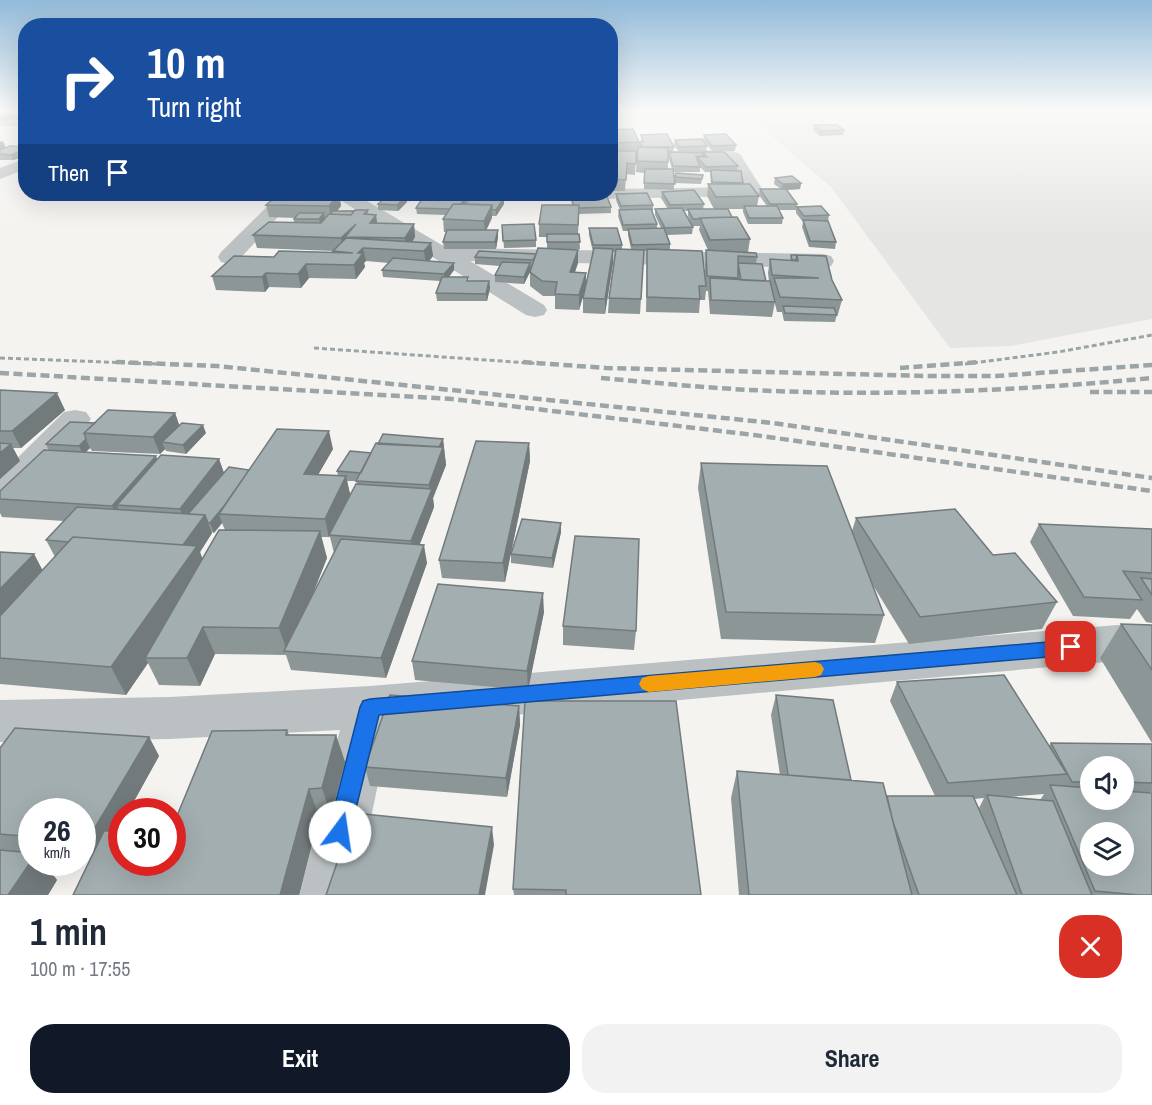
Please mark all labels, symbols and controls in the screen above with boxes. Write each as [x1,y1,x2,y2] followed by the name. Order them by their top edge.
[147,35,226,91] text: 10 m
[48,42,126,120] icon: right
[147,89,241,125] text: Turn right
[101,156,134,189] icon: arrive
[48,158,89,188] text: Then
[1045,621,1096,672] pin
[1054,630,1087,663] icon: arrive
[1080,756,1134,876] map controls
[1080,756,1134,810] button: sound
[108,798,186,876] speed limit sign: 30
[308,800,372,864] position arrow
[43,810,71,850] text: 26
[1080,822,1134,876] button: layers
[44,842,70,863] text: km/h
[30,908,107,956] text: 1 min
[1059,915,1122,978] button: close
[30,955,130,982] text: 100 m · 17:55
[30,1024,570,1093] button: Exit
[582,1024,1122,1093] button: Share

